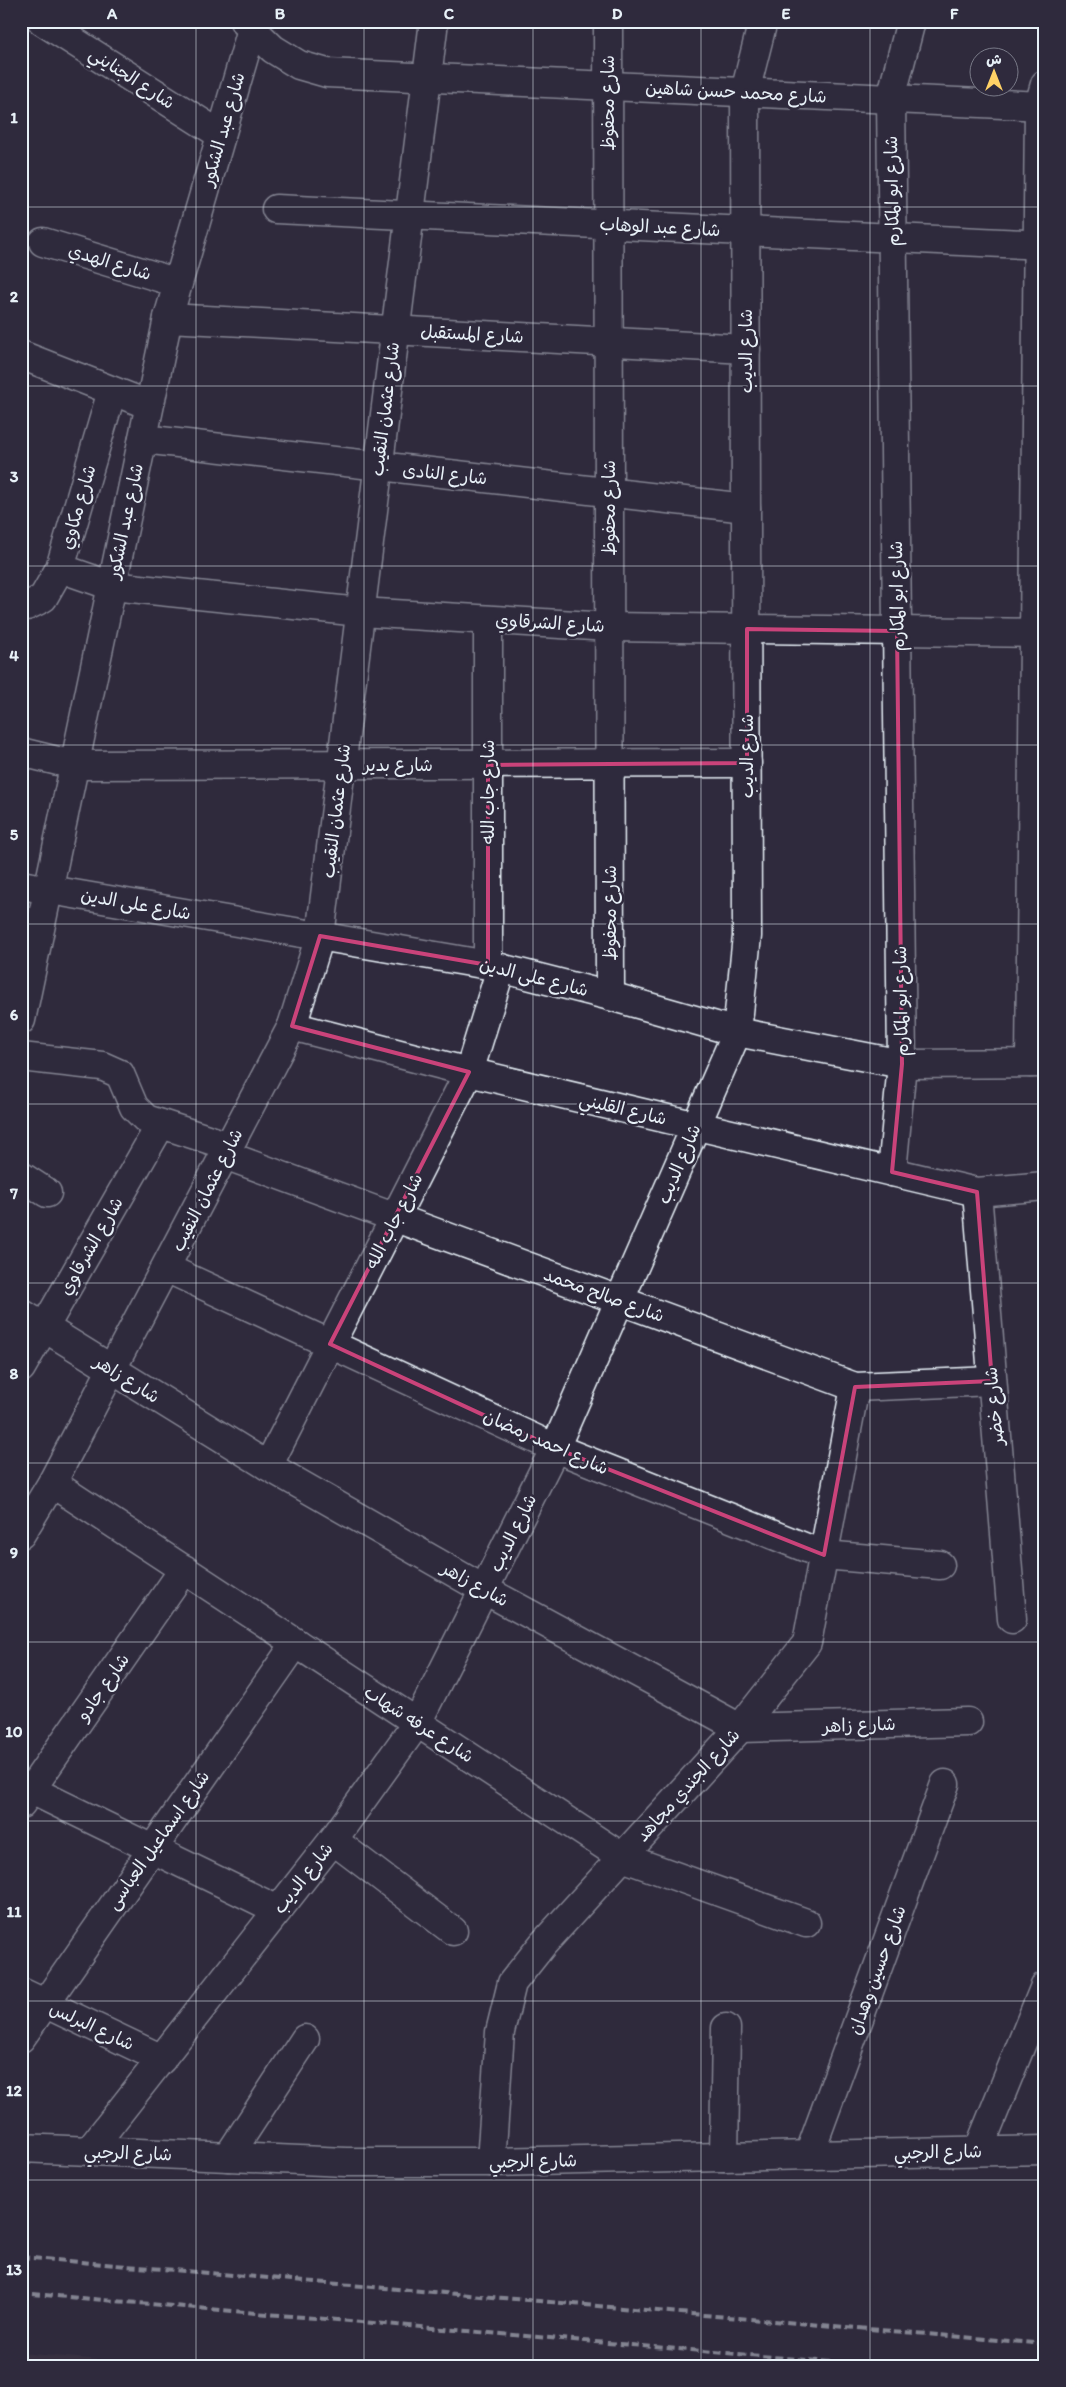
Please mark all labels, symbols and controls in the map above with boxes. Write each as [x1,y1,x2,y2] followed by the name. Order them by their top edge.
[106,4,118,23] text: A
[275,4,286,23] text: B
[444,4,455,23] text: C
[612,4,623,23] text: D
[782,4,791,23] text: E
[950,4,959,23] text: F
[82,42,179,118] street label: شارع الجنايني
[968,48,1018,98] north arrow
[986,51,1002,68] text: ش
[597,55,620,151] street label: شارع محفوظ
[196,70,251,191] street label: شارع عبد الشكور
[645,76,827,109] street label: شارع محمد حسن شاهين
[10,108,18,127] text: 1
[880,136,907,246] street label: شارع ابو المكارم
[599,213,721,242] street label: شارع عبد الوهاب
[65,239,154,287] street label: شارع الهدي
[10,287,19,306] text: 2
[735,309,758,393] street label: شارع الديب
[420,320,524,349] street label: شارع المستقبل
[366,341,405,477] street label: شارع عثمان النقيب
[401,459,488,490] street label: شارع النادى
[598,460,621,556] street label: شارع محفوظ
[102,461,149,583] street label: شارع عبد الشكور
[55,462,102,552] street label: شارع مكاوي
[10,467,19,486] text: 3
[885,541,912,651] street label: شارع ابو المكارم
[495,609,605,639] street label: شارع الشرقاوي
[9,646,19,665] text: 4
[736,714,759,798] street label: شارع الديب
[477,740,500,844] street label: شارع جاب الله
[317,743,356,879] street label: شارع عثمان النقيب
[361,754,433,777] street label: شارع بدير
[10,825,19,844] text: 5
[599,865,622,961] street label: شارع محفوظ
[79,883,193,925] street label: شارع على الدين
[889,946,916,1056] street label: شارع ابو المكارم
[477,953,591,1002] street label: شارع على الدين
[10,1005,19,1024] text: 6
[576,1088,669,1135] street label: شارع القليني
[652,1121,707,1208] street label: شارع الديب
[167,1125,248,1256] street label: شارع عثمان النقيب
[360,1169,428,1273] street label: شارع جاب الله
[9,1184,18,1203] text: 7
[54,1193,130,1300] street label: شارع الشرقاوي
[540,1263,667,1328] street label: شارع صالح محمد
[88,1349,164,1409] street label: شارع زاهر
[10,1364,19,1383] text: 8
[980,1366,1010,1448] street label: شارع خضر
[480,1405,612,1480] street label: شارع احمد رمضان
[485,1490,542,1576] street label: شارع الديب
[10,1543,18,1562] text: 9
[435,1556,512,1612] street label: شارع زاهر
[71,1649,135,1727] street label: شارع جادو
[360,1680,478,1768] street label: شارع عرفه شهاب
[820,1713,896,1738] street label: شارع زاهر
[5,1722,23,1741] text: 10
[631,1724,746,1847] street label: شارع الجندي مجاهد
[102,1766,215,1914] street label: شارع اسماعيل العباسى
[268,1838,338,1919] street label: شارع الديب
[7,1902,22,1921] text: 11
[843,1902,912,2038] street label: شارع حسين وهدان
[46,1997,138,2056] street label: شارع البرلس
[6,2081,23,2100] text: 12
[83,2140,172,2171] street label: شارع الرجبي
[894,2140,982,2169] street label: شارع الرجبي
[489,2149,577,2178] street label: شارع الرجبي
[6,2260,22,2279] text: 13

